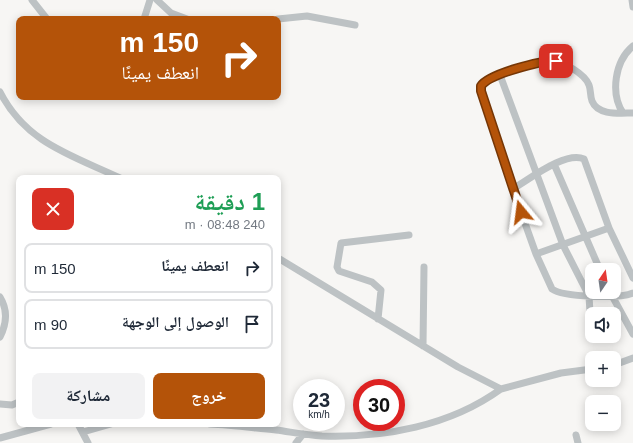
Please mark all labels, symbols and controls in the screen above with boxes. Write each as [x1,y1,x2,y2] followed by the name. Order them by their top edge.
[120,27,199,58] text: 150 m
[213,32,265,84] icon: right
[539,44,573,78] pin
[545,50,567,72] icon: arrive
[121,63,199,83] text: انعطف يمينًا
[32,188,74,230] button: close
[195,188,265,215] text: 1 دقيقة
[500,191,542,233] position arrow
[185,217,265,232] text: 240 m · 08:48
[161,257,229,274] text: انعطف يمينًا
[241,257,263,279] icon: right
[34,260,76,277] text: 150 m
[585,263,621,299] north arrow
[585,263,621,431] map controls
[585,307,621,343] button: sound
[122,313,229,330] text: الوصول إلى الوجهة
[241,313,263,335] icon: arrive
[34,316,67,333] text: 90 m
[585,351,621,387] button: +
[32,373,145,419] button: مشاركة
[153,373,265,419] button: خروج
[353,379,405,431] speed limit sign: 30
[308,389,330,411] text: 23
[585,395,621,431] button: −
[308,409,330,420] text: km/h

